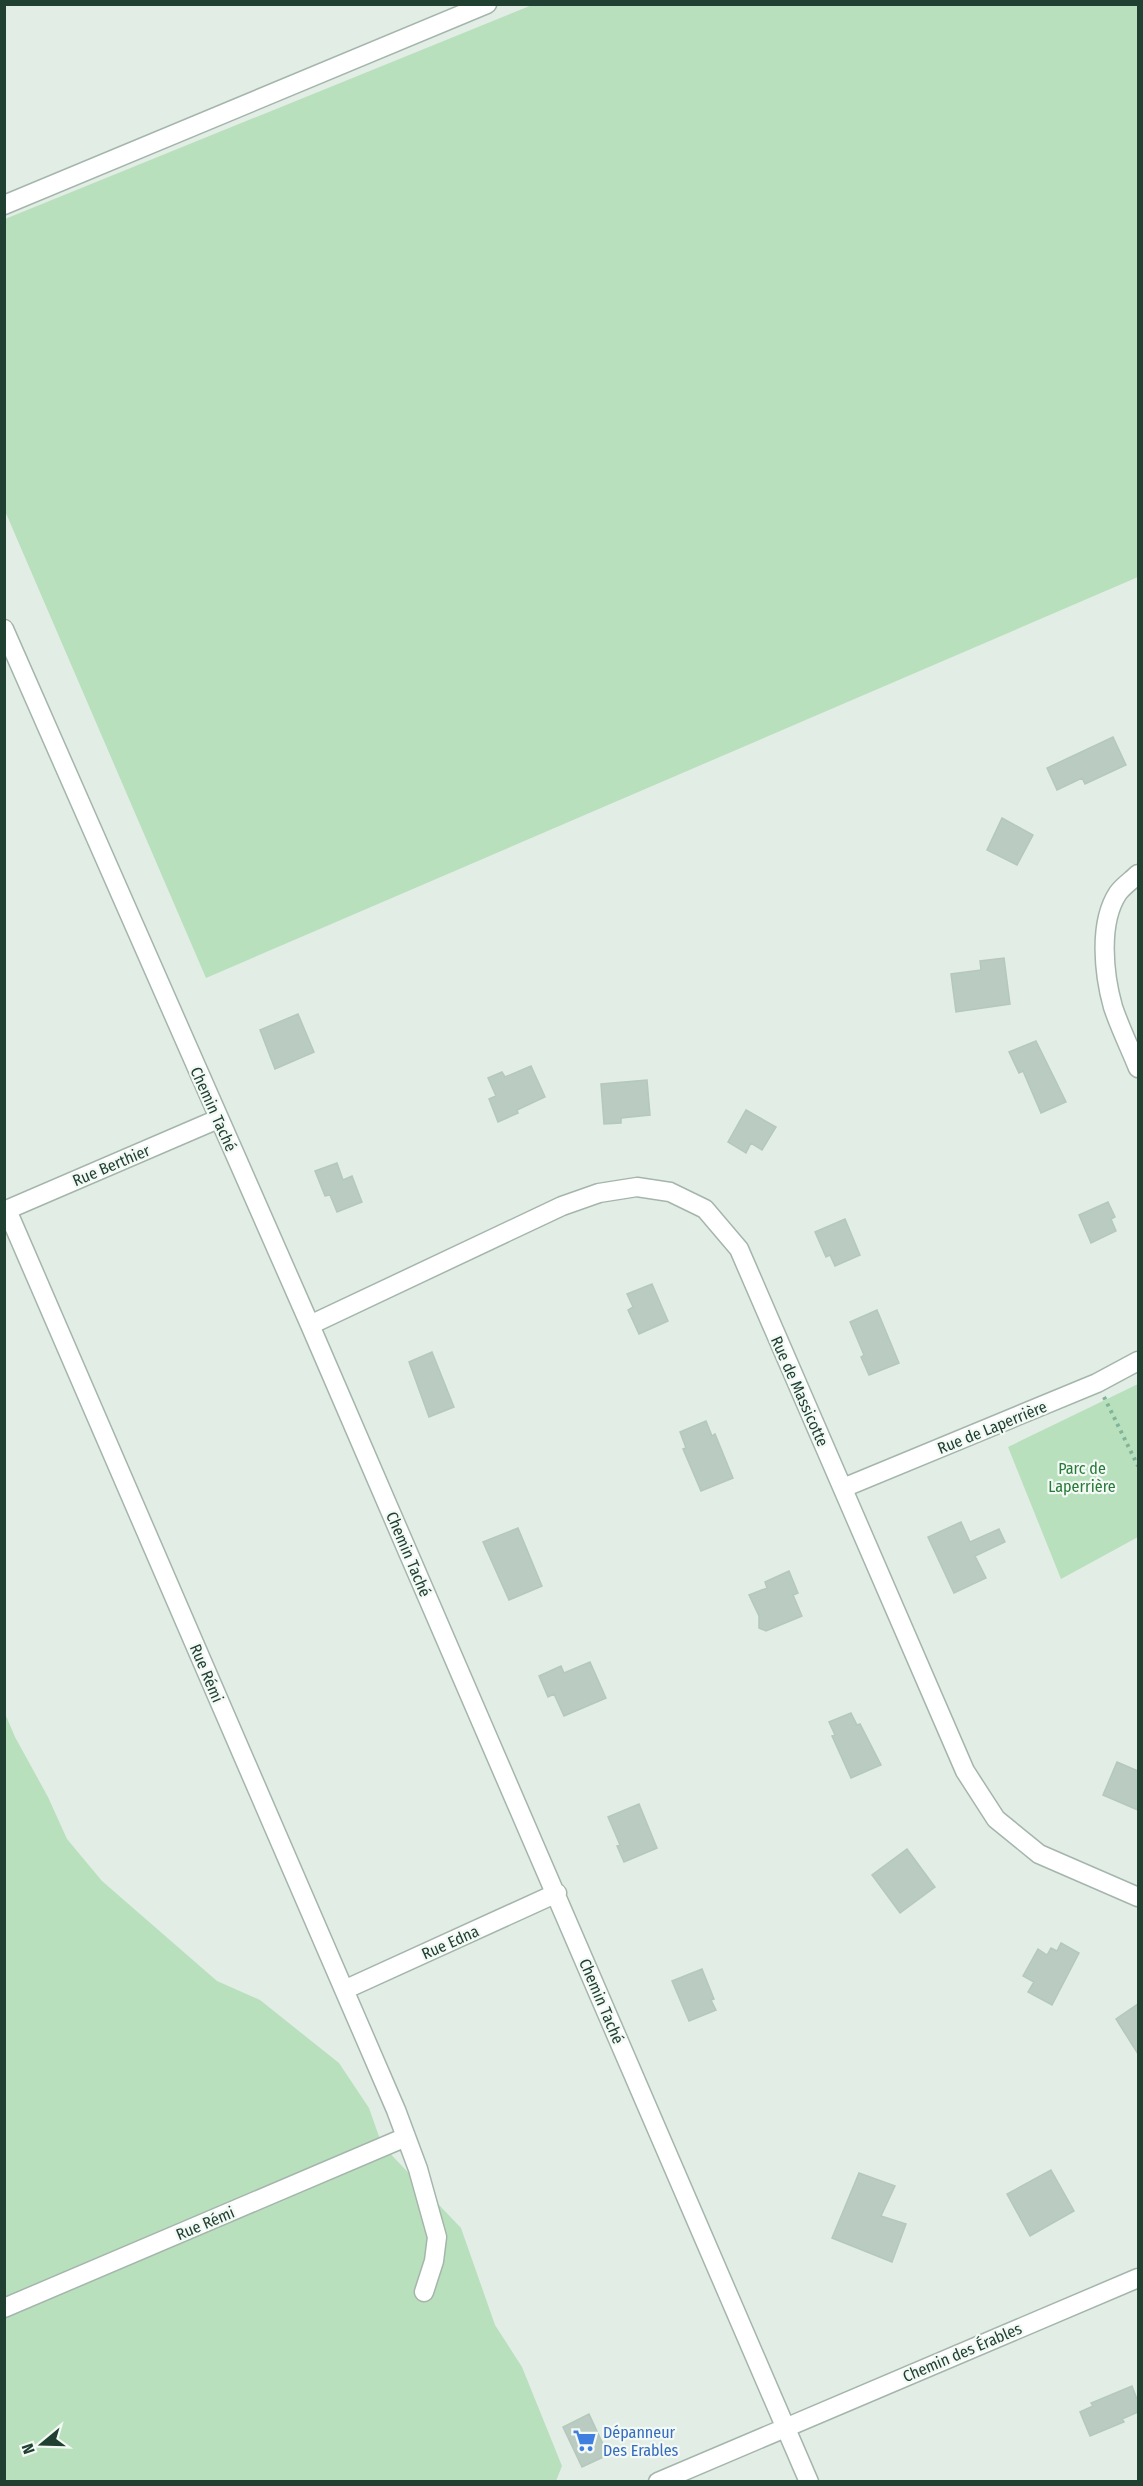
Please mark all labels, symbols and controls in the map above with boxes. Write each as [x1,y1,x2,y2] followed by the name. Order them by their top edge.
[186,1064,241,1154] street label: Chemin Taché
[70,1141,153,1190] street label: Rue Berthier
[767,1333,832,1449] street label: Rue de Massicotte
[935,1397,1050,1458] street label: Rue de Laperrière
[1048,1459,1116,1496] park label: Parc de Laperrière
[382,1509,435,1600] street label: Chemin Taché
[186,1641,227,1705] street label: Rue Rémi
[419,1921,482,1963] street label: Rue Edna
[575,1956,628,2047] street label: Chemin Taché
[173,2203,237,2244] street label: Rue Rémi
[900,2319,1025,2386] street label: Chemin des Érables
[12,2414,72,2474] north arrow
[603,2423,679,2460] place label: Dépanneur Des Erables
[572,2428,598,2454] supermarket icon: Dépanneur Des Erables
[18,2441,39,2456] text: N

